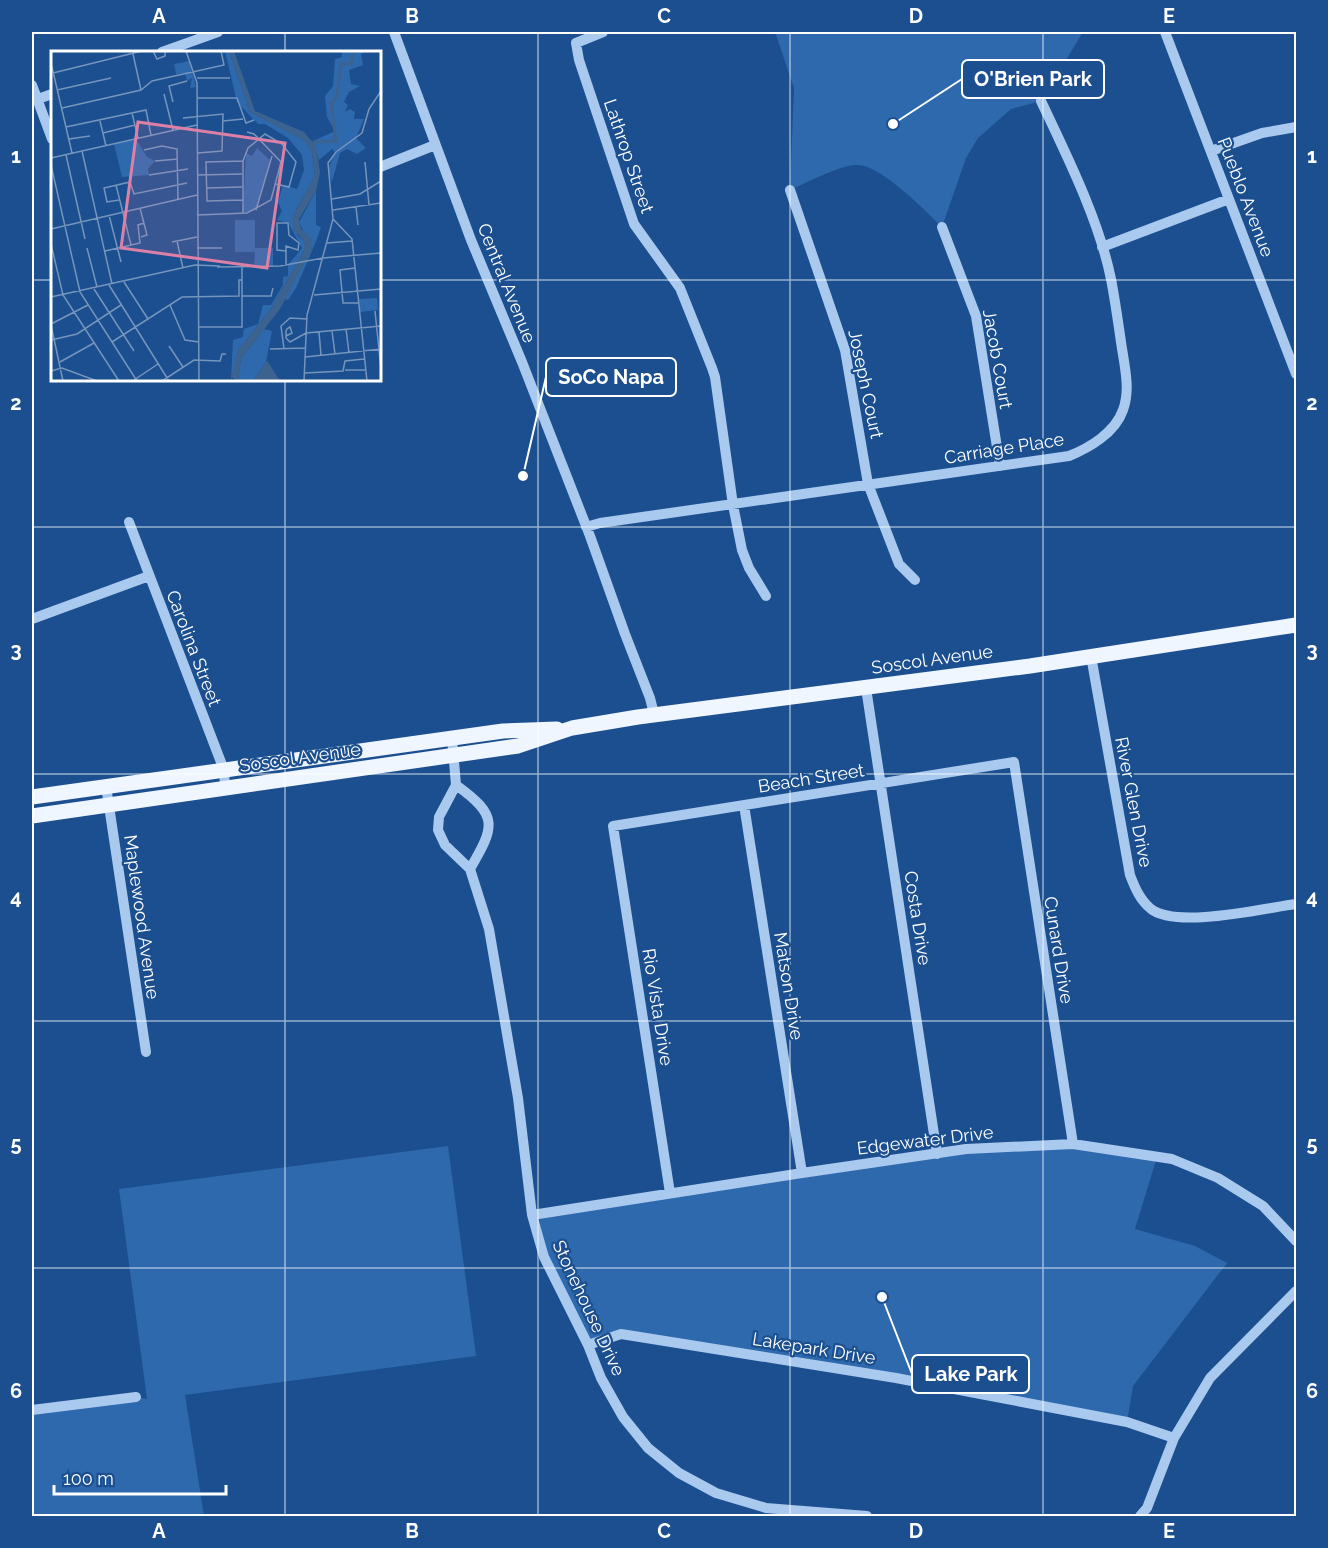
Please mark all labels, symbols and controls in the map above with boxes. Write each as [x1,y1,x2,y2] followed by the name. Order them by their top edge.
[152,4,166,28] text: A
[405,4,419,28] text: B
[657,4,671,28] text: C
[909,4,923,28] text: D
[1163,4,1175,28] text: E
[51,51,381,381] inset map
[962,60,1104,98] callout: O'Brien Park
[974,67,1093,91] text: O'Brien Park
[600,96,658,216] street label: Lathrop Street
[1214,134,1279,260] street label: Pueblo Avenue
[11,144,21,168] text: 1
[1307,144,1317,168] text: 1
[473,220,541,346] street label: Central Avenue
[979,308,1017,410] street label: Jacob Court
[844,328,888,440] street label: Joseph Court
[546,358,676,396] callout: SoCo Napa
[558,365,664,389] text: SoCo Napa
[10,391,22,415] text: 2
[1306,391,1318,415] text: 2
[943,428,1066,468] street label: Carriage Place
[162,587,226,709] street label: Carolina Street
[10,638,22,662] text: 3
[1306,638,1318,662] text: 3
[870,640,994,678] street label: Soscol Avenue
[1111,735,1157,869] street label: River Glen Drive
[238,738,362,776] street label: Soscol Avenue
[756,759,866,797] street label: Beach Street
[120,833,164,1001] street label: Maplewood Avenue
[900,869,936,967] street label: Costa Drive
[10,885,22,909] text: 4
[1306,885,1318,909] text: 4
[1040,895,1078,1005] street label: Cunard Drive
[770,931,808,1042] street label: Matson Drive
[638,947,678,1068] street label: Rio Vista Drive
[856,1121,995,1159] street label: Edgewater Drive
[10,1132,22,1156] text: 5
[1306,1132,1318,1156] text: 5
[548,1237,630,1379] street label: Stonehouse Drive
[751,1328,877,1368] street label: Lakepark Drive
[912,1355,1029,1393] callout: Lake Park
[924,1362,1018,1386] text: Lake Park
[10,1379,22,1403] text: 6
[1306,1379,1318,1403] text: 6
[54,1458,226,1496] scale bar
[63,1468,114,1489] text: 100 m
[152,1519,166,1543] text: A
[405,1519,419,1543] text: B
[657,1519,671,1543] text: C
[909,1519,923,1543] text: D
[1163,1519,1175,1543] text: E

